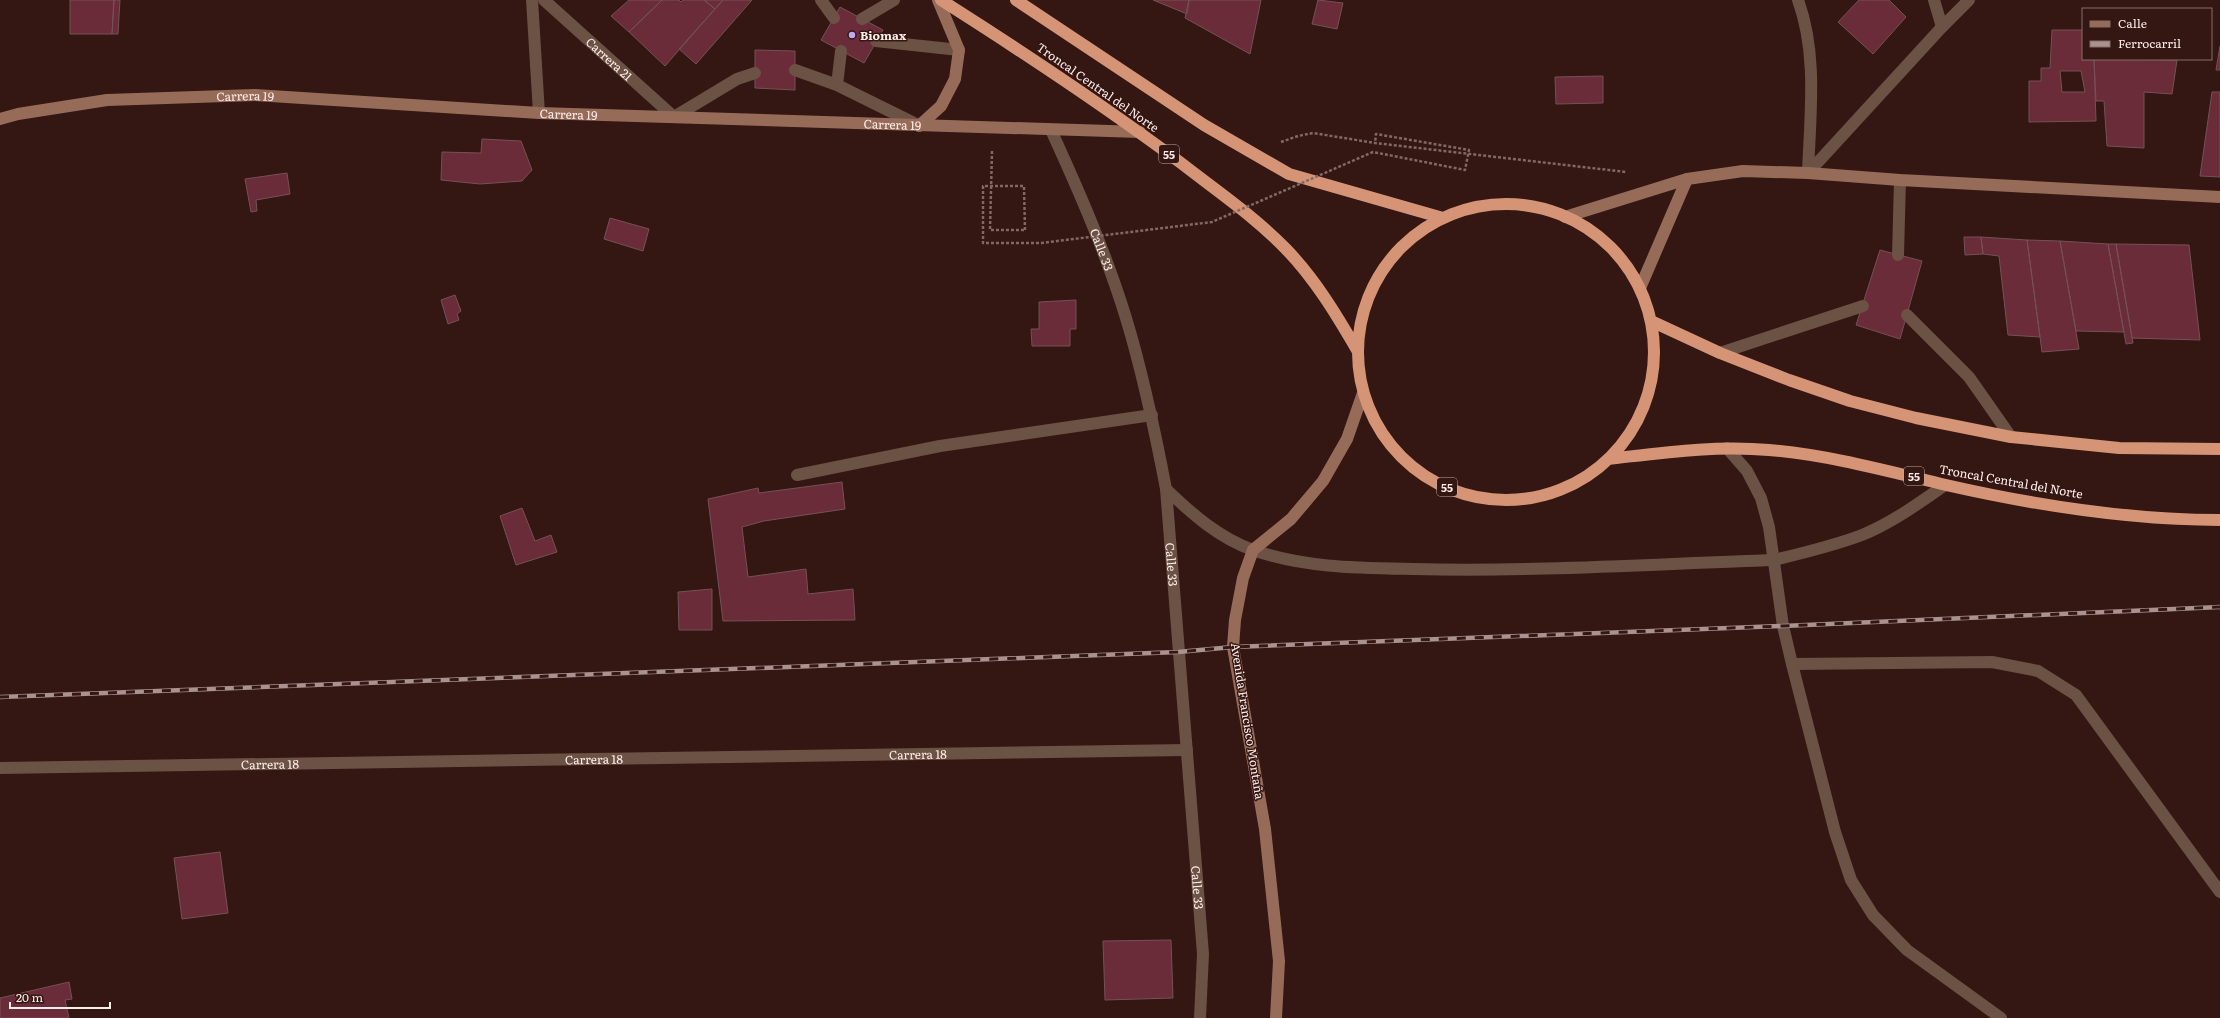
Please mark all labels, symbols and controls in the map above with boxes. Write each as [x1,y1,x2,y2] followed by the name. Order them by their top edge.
[2082,8,2212,60] legend
[2118,14,2147,32] text: Calle
[860,26,907,44] place label: Biomax
[847,30,857,40] marker: Biomax
[582,33,637,85] street label: Carrera 21
[2118,34,2181,52] text: Ferrocarril
[1033,38,1163,136] street label: Troncal Central del Norte
[216,86,275,105] street label: Carrera 19
[539,104,598,124] street label: Carrera 19
[863,114,922,134] street label: Carrera 19
[1159,145,1179,163] road number: 55
[1086,226,1118,273] street label: Calle 33
[1938,459,2084,503] street label: Troncal Central del Norte
[1904,467,1924,485] road number: 55
[1437,478,1457,496] road number: 55
[1161,542,1183,587] street label: Calle 33
[1227,641,1269,801] street label: Avenida Francisco Montaña
[889,745,947,764] street label: Carrera 18
[565,750,623,768] street label: Carrera 18
[241,754,300,773] street label: Carrera 18
[1187,865,1208,910] street label: Calle 33
[10,984,110,1010] scale bar
[16,988,43,1006] text: 20 m

